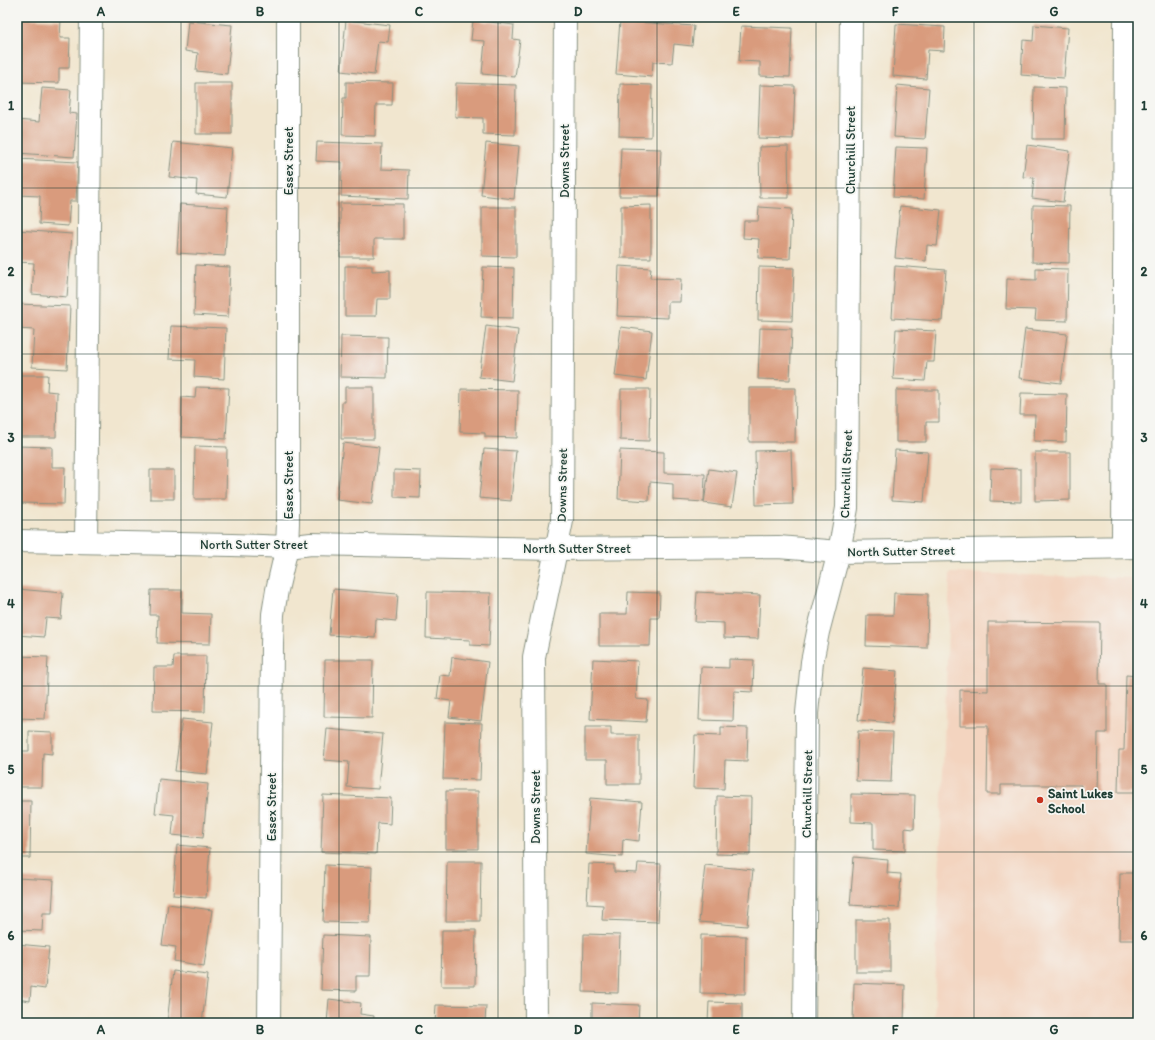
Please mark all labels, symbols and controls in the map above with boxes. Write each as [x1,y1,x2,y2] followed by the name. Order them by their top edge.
[96,4,106,19] text: A
[256,4,265,19] text: B
[415,4,424,19] text: C
[574,4,583,19] text: D
[732,4,740,19] text: E
[892,4,899,19] text: F
[1050,4,1059,19] text: G
[8,98,14,113] text: 1
[1141,98,1147,113] text: 1
[843,106,858,194] street label: Churchill Street
[557,124,572,198] street label: Downs Street
[281,127,296,195] street label: Essex Street
[8,264,15,279] text: 2
[1141,264,1148,279] text: 2
[837,429,855,518] street label: Churchill Street
[7,430,15,445] text: 3
[1140,430,1148,445] text: 3
[554,448,570,522] street label: Downs Street
[281,451,296,519] street label: Essex Street
[200,537,308,552] street label: North Sutter Street
[523,541,631,556] street label: North Sutter Street
[847,543,955,559] street label: North Sutter Street
[7,596,15,611] text: 4
[1140,596,1148,611] text: 4
[799,750,815,838] street label: Churchill Street
[8,762,15,777] text: 5
[1141,762,1148,777] text: 5
[528,770,543,844] street label: Downs Street
[264,773,279,841] street label: Essex Street
[1048,786,1113,816] place label: Saint Lukes School
[1035,795,1045,805] marker: Saint Lukes School
[8,928,15,943] text: 6
[1141,928,1148,943] text: 6
[96,1022,106,1037] text: A
[256,1022,265,1037] text: B
[415,1022,424,1037] text: C
[574,1022,583,1037] text: D
[732,1022,740,1037] text: E
[892,1022,899,1037] text: F
[1050,1022,1059,1037] text: G

